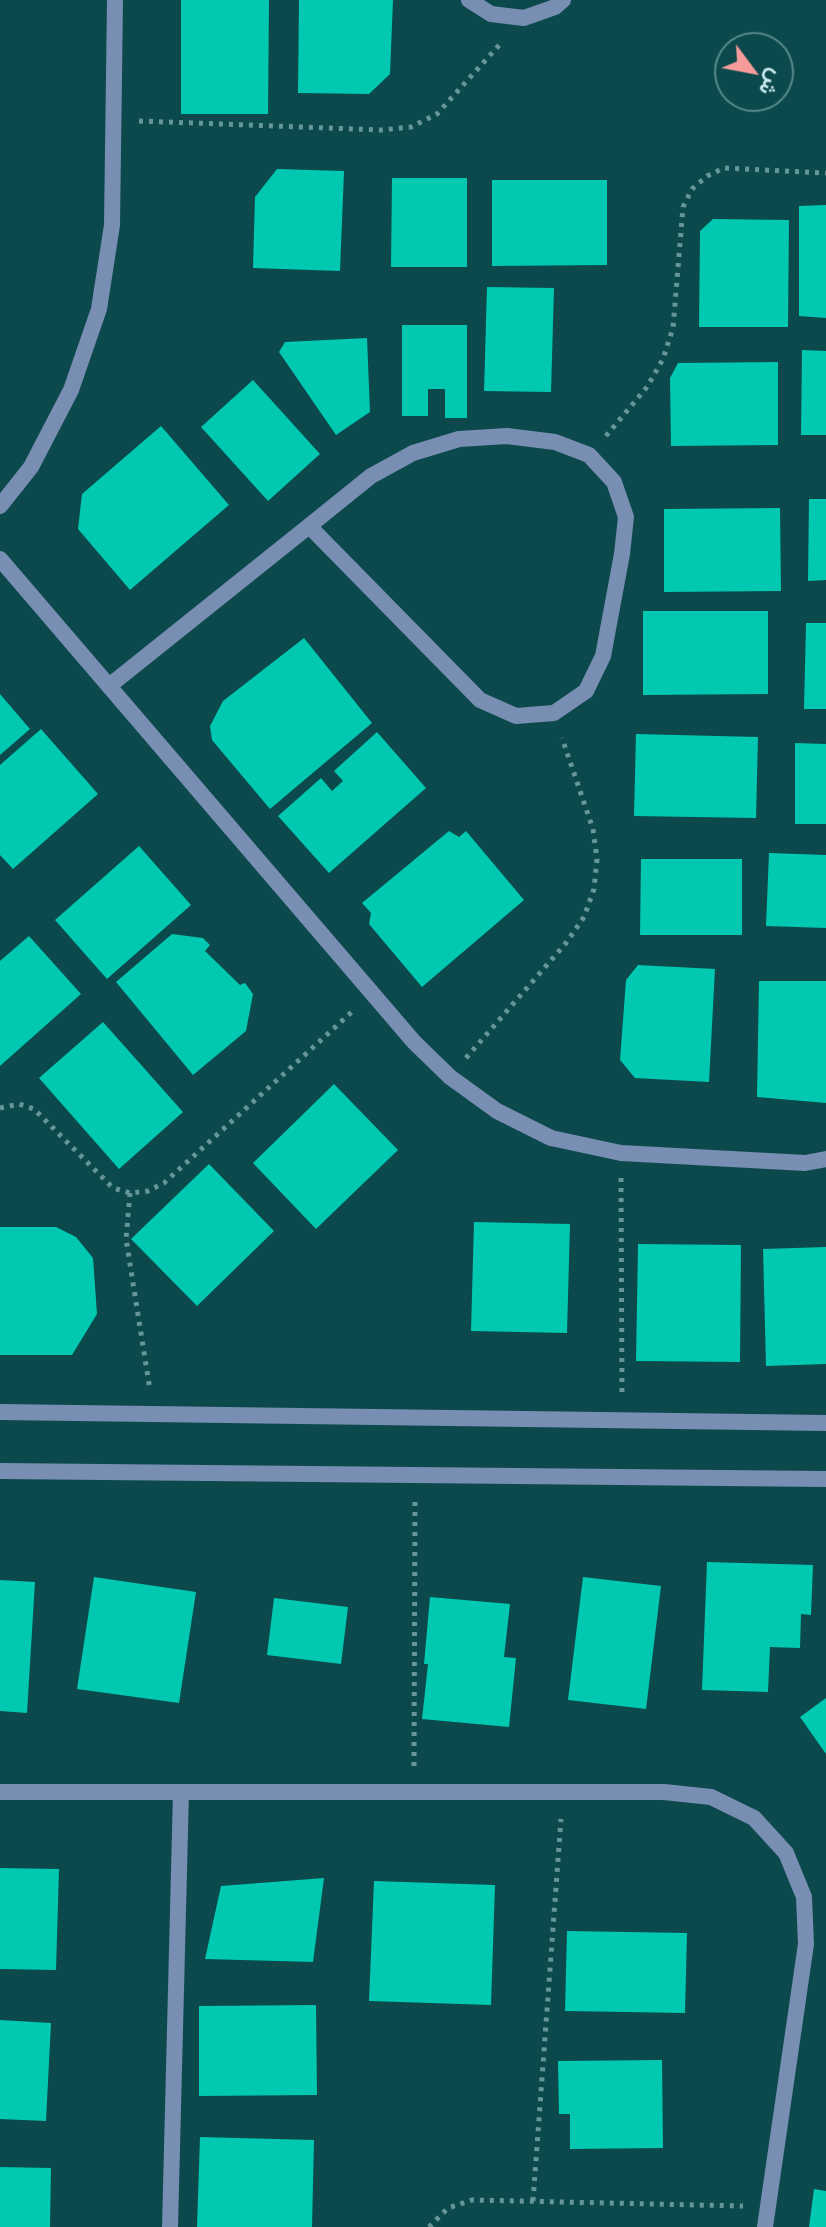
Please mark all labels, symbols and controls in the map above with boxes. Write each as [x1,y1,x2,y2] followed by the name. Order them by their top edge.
[714,32,794,112] north arrow
[752,64,794,104] text: ش

